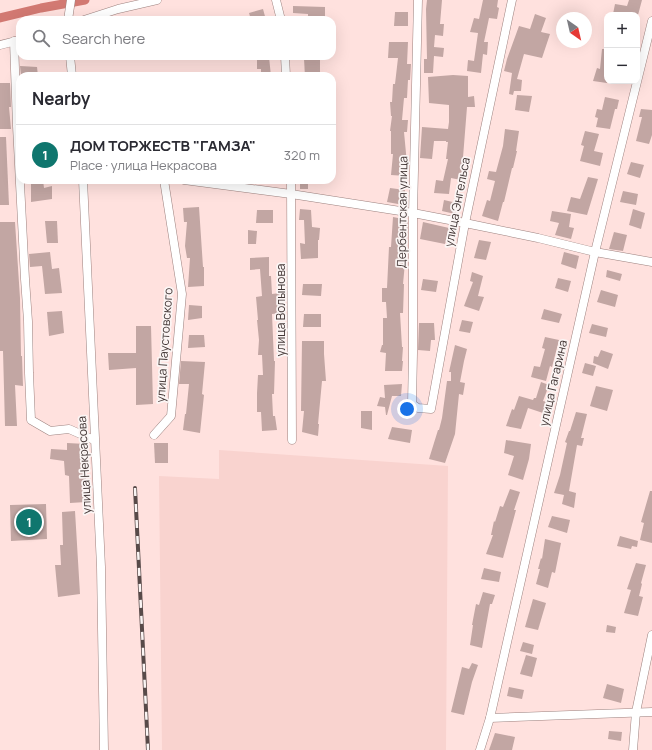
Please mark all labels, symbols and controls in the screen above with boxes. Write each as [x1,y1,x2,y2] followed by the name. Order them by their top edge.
[556,12,592,48] north arrow
[604,12,640,84] map controls
[604,12,640,48] button: +
[16,16,336,60] search box
[30,27,52,49] icon: search
[62,28,145,49] text: Search here
[604,48,640,84] button: −
[32,87,90,110] text: Nearby
[70,135,256,156] text: ДОМ ТОРЖЕСТВ "ГАМЗА"
[42,146,48,164] text: 1
[284,146,320,164] text: 320 m
[70,156,217,174] text: Place · улица Некрасова
[393,156,411,268] street label: Дербентская улица
[440,156,474,248] street label: улица Энгельса
[272,264,289,356] street label: улица Волынова
[152,287,176,403] street label: улица Паустовского
[535,338,571,428] street label: улица Гагарина
[397,399,417,419] your location
[73,416,95,514] street label: улица Некрасова
[16,507,42,537] pin: 1

